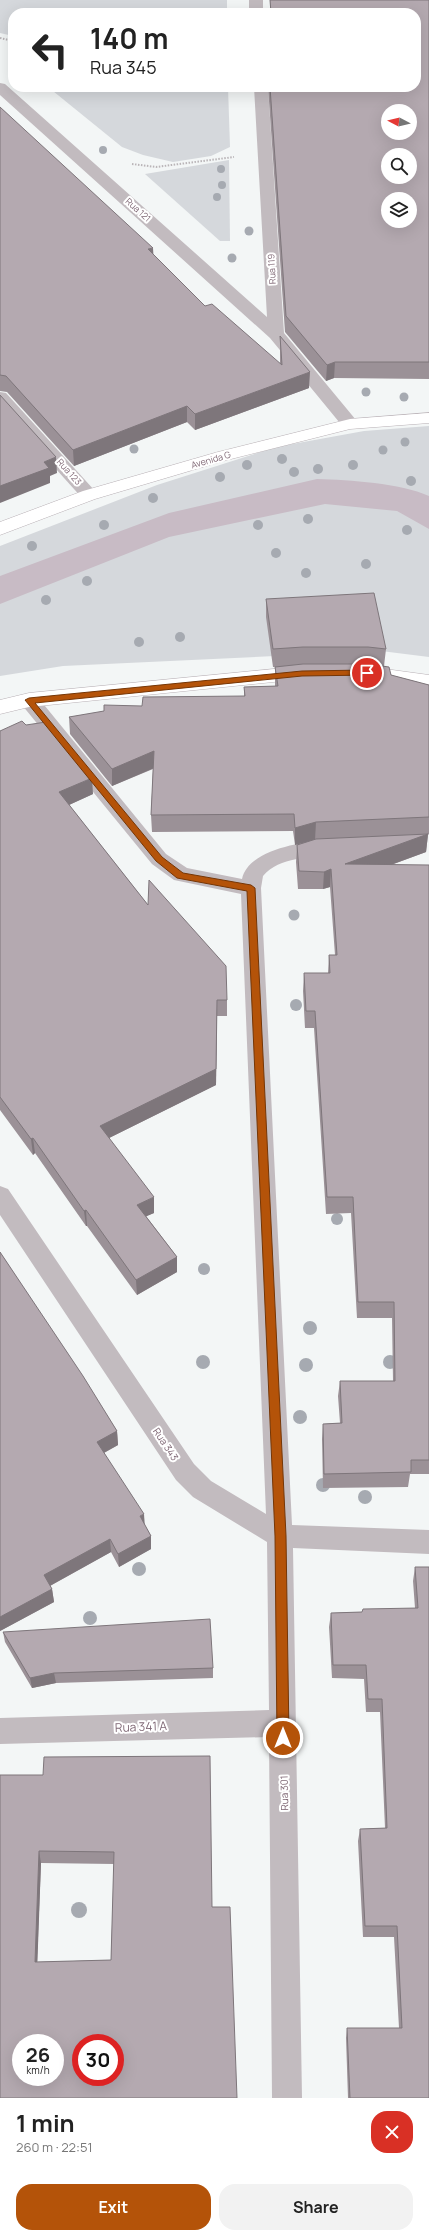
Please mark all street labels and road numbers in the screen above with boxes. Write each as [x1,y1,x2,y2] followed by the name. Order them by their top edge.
[123,195,154,224] street label: Rua 121
[264,253,279,285] street label: Rua 119
[189,447,233,471] street label: Avenida G
[54,456,85,488] street label: Rua 123
[150,1425,182,1463] street label: Rua 343
[115,1717,168,1736] street label: Rua 341 A
[277,1775,291,1811] street label: Rua 301

